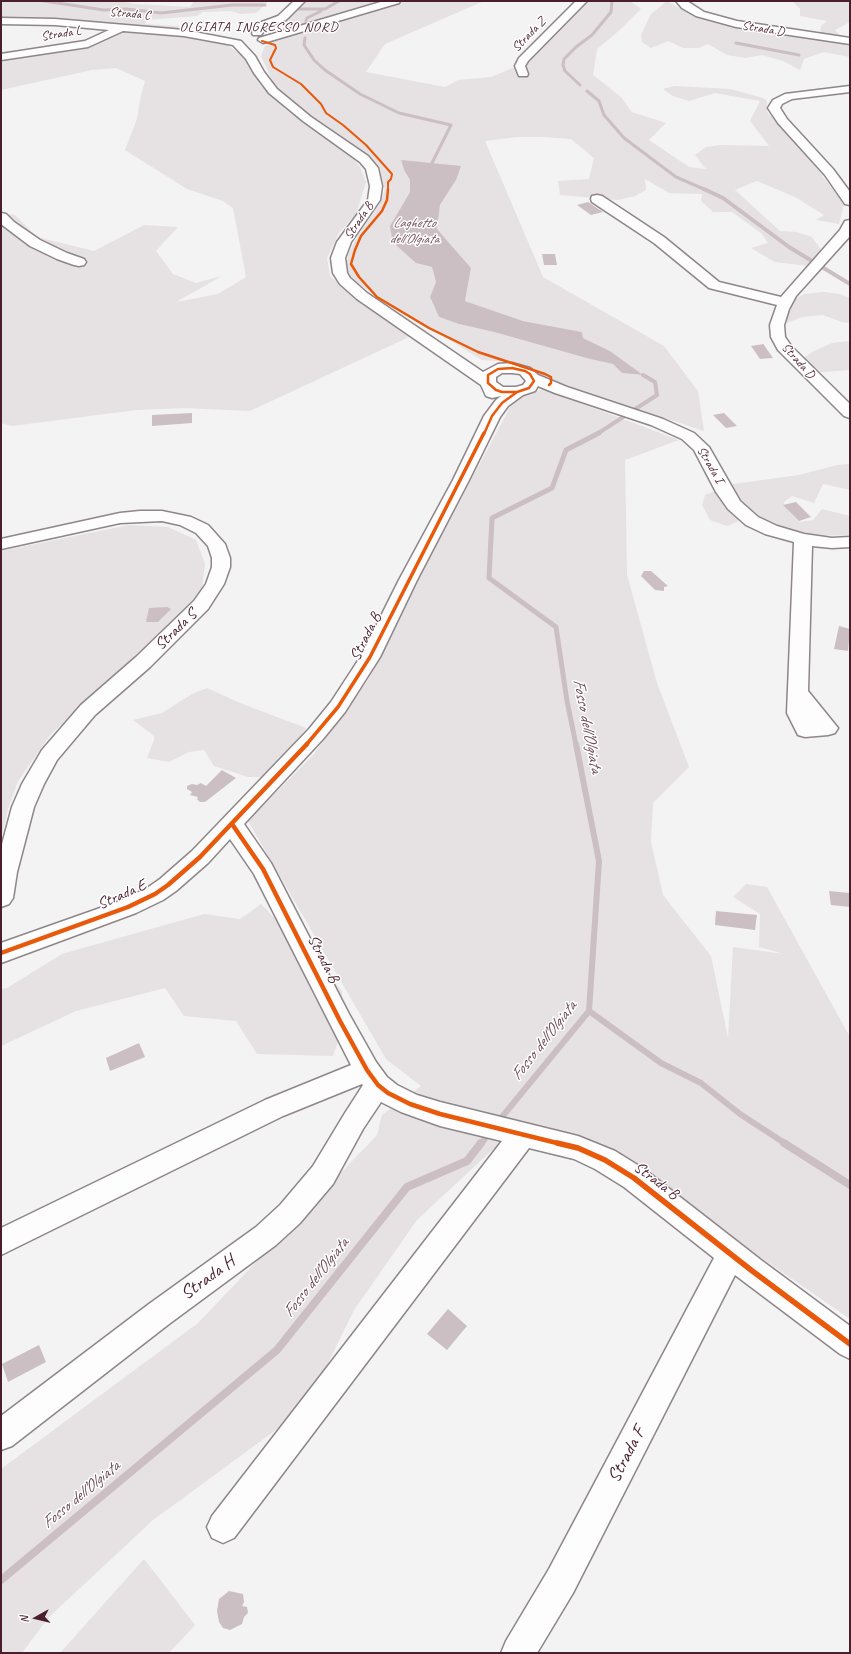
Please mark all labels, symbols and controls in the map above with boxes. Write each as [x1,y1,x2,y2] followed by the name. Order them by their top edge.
[109,4,151,24] street label: Strada C
[509,15,549,55] street label: Strada Z
[741,18,785,40] street label: Strada D
[180,19,338,35] district label: OLGIATA INGRESSO NORD
[40,23,82,45] street label: Strada L
[341,199,377,243] street label: Strada B
[389,215,439,248] water label: Laghetto dell'Olgiata
[778,340,818,382] street label: Strada D
[693,444,727,486] street label: Strada I
[151,606,201,654] street label: Strada S
[346,610,386,664] street label: Strada B
[568,677,606,775] water label: Fosso dell’Olgiata
[95,876,149,914] street label: Strada E
[303,932,343,986] street label: Strada B
[507,997,581,1085] water label: Fosso dell’Olgiata
[630,1158,682,1204] street label: Strada B
[279,1234,353,1322] water label: Fosso dell’Olgiata
[176,1251,240,1305] street label: Strada H
[603,1423,651,1487] street label: Strada F
[38,1457,124,1533] water label: Fosso dell’Olgiata
[16,1598,56,1638] north arrow
[17,1615,32,1624] text: N

